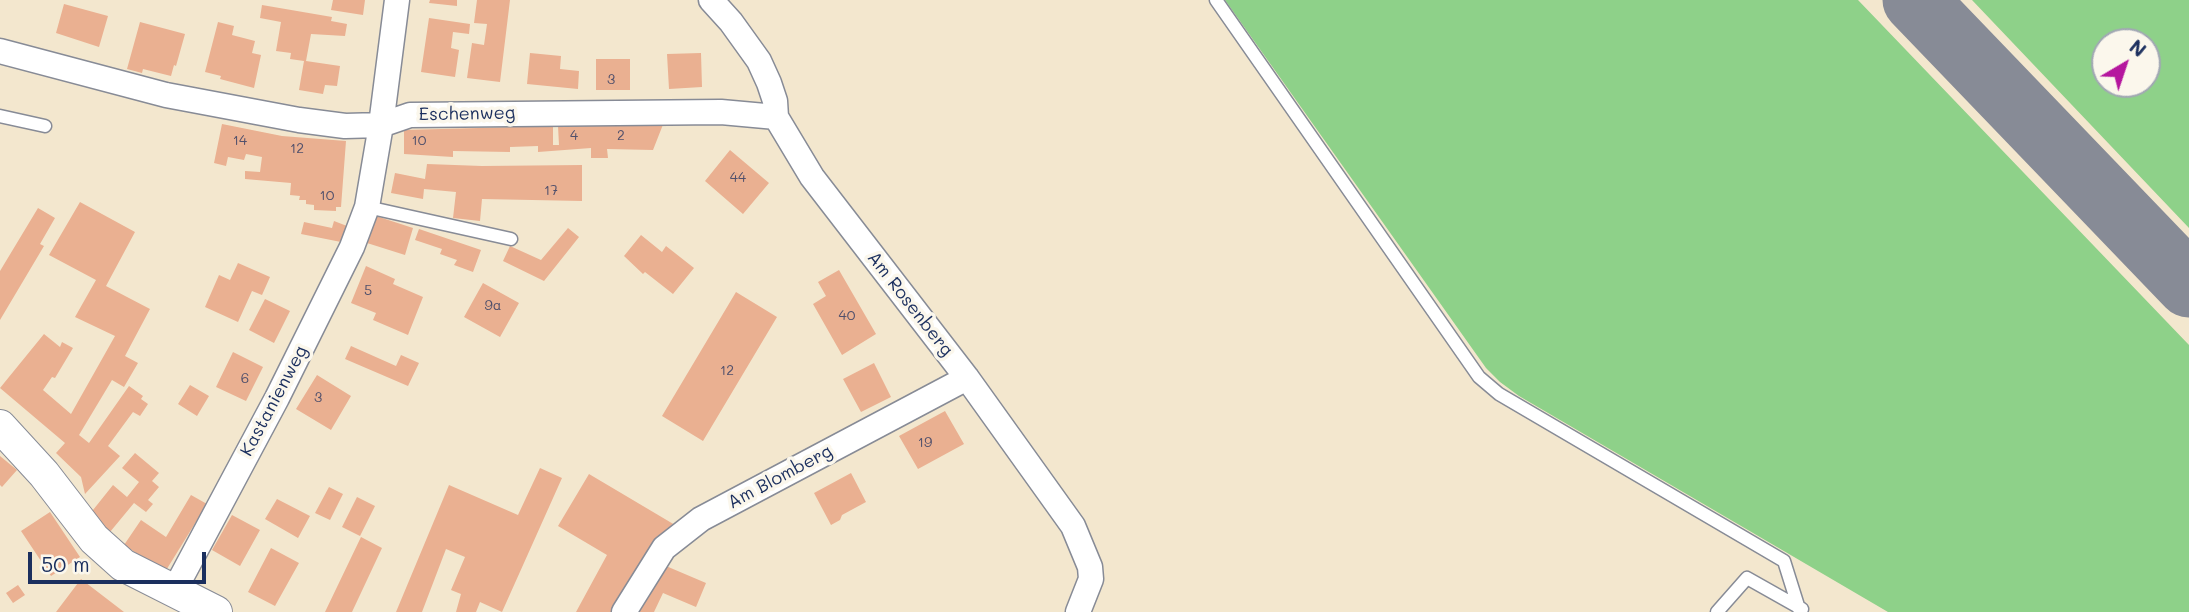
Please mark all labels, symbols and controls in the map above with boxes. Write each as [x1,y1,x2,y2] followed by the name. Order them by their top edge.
[2091,28,2161,98] north arrow
[2125,34,2152,62] text: N
[607,72,615,88] house number: 3
[419,102,515,126] street label: Eschenweg
[570,128,578,144] house number: 4
[617,128,625,144] house number: 2
[233,133,247,149] house number: 14
[412,133,426,149] house number: 10
[290,141,304,157] house number: 12
[730,170,746,186] house number: 44
[544,183,558,199] house number: 17
[320,188,334,204] house number: 10
[862,247,958,361] street label: Am Rosenberg
[364,283,372,299] house number: 5
[485,298,501,314] house number: 9a
[839,308,855,324] house number: 40
[236,342,312,460] street label: Kastanienweg
[720,363,734,379] house number: 12
[241,371,249,387] house number: 6
[314,390,322,406] house number: 3
[918,435,932,451] house number: 19
[724,440,836,514] street label: Am Blomberg
[32,538,210,582] scale bar
[41,550,90,577] text: 50 m

